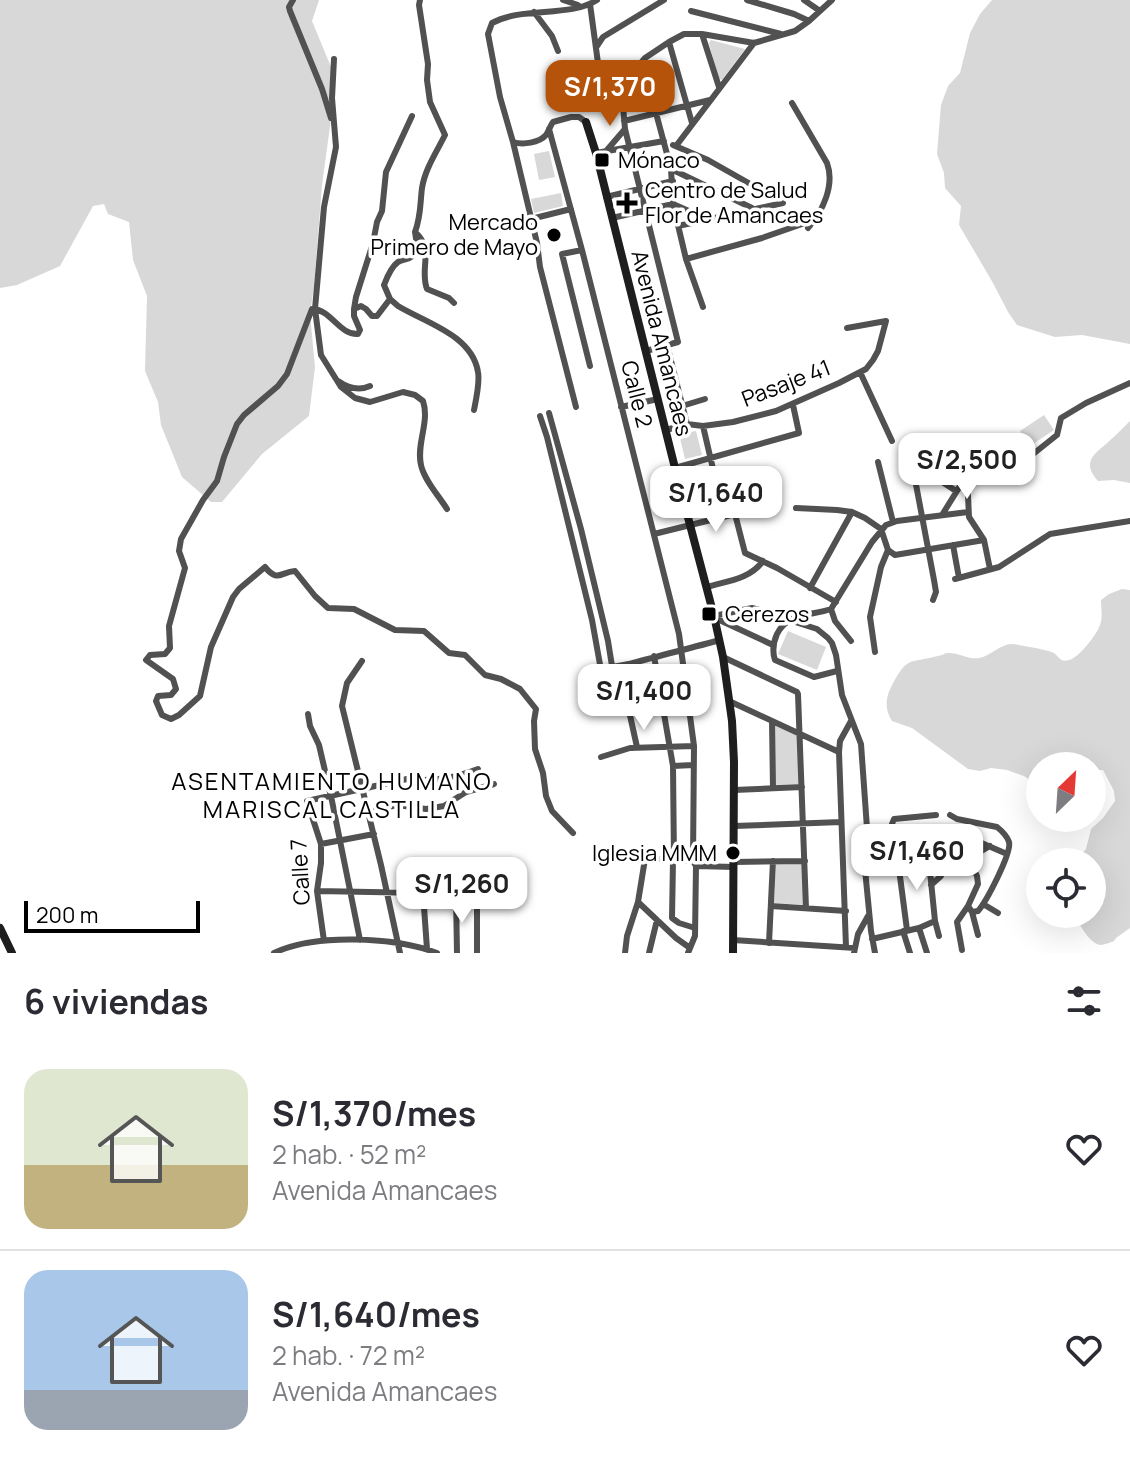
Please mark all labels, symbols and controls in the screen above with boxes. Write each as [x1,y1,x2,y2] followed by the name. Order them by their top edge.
[536,60,684,128] pin: S/1,370
[564,68,656,104] text: S/1,370
[618,145,700,175] place label: Mónaco
[593,151,611,169] marker: Mónaco
[645,175,823,230] place label: Centro de Salud Flor de Amancaes
[616,192,638,214] marker: Centro de Salud Flor de Amancaes
[371,207,538,262] place label: Mercado Primero de Mayo
[545,226,563,244] marker: Mercado Primero de Mayo
[624,247,700,439] street label: Avenida Amancaes
[737,352,835,414] street label: Pasaje 41
[614,357,660,431] street label: Calle 2
[893,433,1041,501] pin: S/2,500
[916,441,1018,477] text: S/2,500
[642,466,790,534] pin: S/1,640
[668,474,764,510] text: S/1,640
[725,599,809,629] place label: Cerezos
[700,605,718,623] marker: Cerezos
[570,664,718,732] pin: S/1,400
[596,672,692,708] text: S/1,400
[1026,752,1106,832] north arrow
[1026,752,1106,928] map controls
[171,764,493,825] district label: ASENTAMIENTO HUMANO MARISCAL CASTILLA
[843,824,991,892] pin: S/1,460
[869,832,965,868] text: S/1,460
[283,838,317,906] street label: Calle 7
[592,838,717,868] place label: Iglesia MMM
[724,844,742,862] marker: Iglesia MMM
[1026,848,1106,928] button: locate
[388,857,536,925] pin: S/1,260
[414,865,510,901] text: S/1,260
[24,897,200,933] scale bar
[36,900,98,930] text: 200 m
[24,978,209,1024] text: 6 viviendas
[1062,979,1106,1023] icon: filters
[272,1090,476,1136] text: S/1,370/mes
[88,1101,184,1197] icon: home
[1062,1127,1106,1171] icon: heart
[272,1136,426,1172] text: 2 hab. · 52 m²
[272,1172,497,1208] text: Avenida Amancaes
[272,1291,480,1337] text: S/1,640/mes
[88,1302,184,1398] icon: home
[1062,1328,1106,1372] icon: heart
[272,1337,425,1373] text: 2 hab. · 72 m²
[272,1373,497,1409] text: Avenida Amancaes

